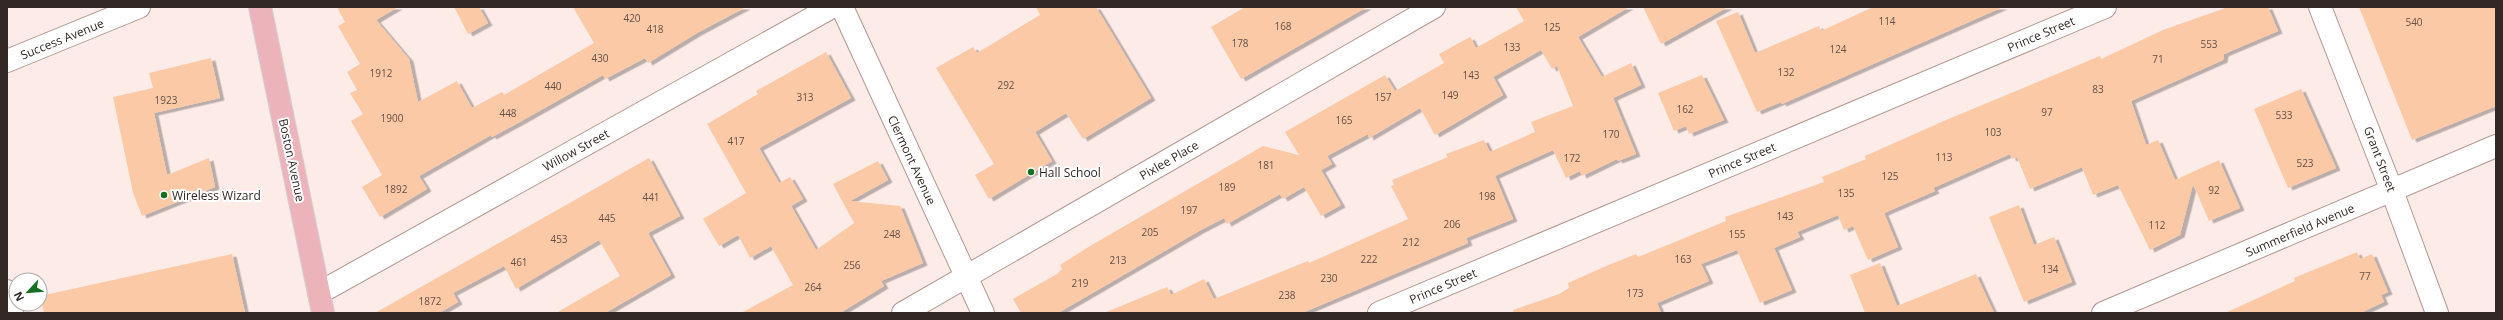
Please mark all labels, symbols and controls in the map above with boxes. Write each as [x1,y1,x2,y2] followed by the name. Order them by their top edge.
[623,11,641,25] house number: 420
[2005,12,2077,56] street label: Prince Street
[18,14,106,63] street label: Success Avenue
[1878,14,1896,28] house number: 114
[2405,15,2423,29] house number: 540
[1274,19,1292,33] house number: 168
[1543,20,1561,34] house number: 125
[646,22,664,36] house number: 418
[1231,36,1249,50] house number: 178
[2200,37,2218,51] house number: 553
[1503,40,1521,54] house number: 133
[1829,42,1847,56] house number: 124
[591,51,609,65] house number: 430
[2152,52,2164,66] house number: 71
[1777,65,1795,79] house number: 132
[370,66,393,80] house number: 1912
[1462,68,1480,82] house number: 143
[997,78,1015,92] house number: 292
[544,79,562,93] house number: 440
[2092,82,2104,96] house number: 83
[1441,88,1459,102] house number: 149
[796,90,814,104] house number: 313
[1374,90,1392,104] house number: 157
[155,93,178,107] house number: 1923
[1676,102,1694,116] house number: 162
[2041,105,2053,119] house number: 97
[499,106,517,120] house number: 448
[2275,108,2293,122] house number: 533
[381,111,404,125] house number: 1900
[884,112,940,208] street label: Clermont Avenue
[1335,113,1353,127] house number: 165
[275,117,309,203] street label: Boston Avenue
[2360,124,2400,194] street label: Grant Street
[540,125,612,175] street label: Willow Street
[1984,125,2002,139] house number: 103
[1602,127,1620,141] house number: 170
[727,134,745,148] house number: 417
[1136,136,1202,184] street label: Pixlee Place
[1706,138,1778,182] street label: Prince Street
[1935,150,1953,164] house number: 113
[1563,151,1581,165] house number: 172
[2296,156,2314,170] house number: 523
[1257,158,1275,172] house number: 181
[1039,164,1101,181] place label: Hall School
[1026,167,1036,177] marker: Hall School
[1881,169,1899,183] house number: 125
[1218,180,1236,194] house number: 189
[385,182,408,196] house number: 1892
[2208,183,2220,197] house number: 92
[1837,186,1855,200] house number: 135
[172,187,261,204] place label: Wireless Wizard
[1478,189,1496,203] house number: 198
[159,190,169,200] marker: Wireless Wizard
[642,190,660,204] house number: 441
[2243,199,2357,261] street label: Summerfield Avenue
[1180,203,1198,217] house number: 197
[1776,209,1794,223] house number: 143
[598,211,616,225] house number: 445
[1443,217,1461,231] house number: 206
[2148,218,2166,232] house number: 112
[1141,225,1159,239] house number: 205
[883,227,901,241] house number: 248
[1728,227,1746,241] house number: 155
[550,232,568,246] house number: 453
[1402,235,1420,249] house number: 212
[1360,252,1378,266] house number: 222
[1674,252,1692,266] house number: 163
[1109,253,1127,267] house number: 213
[510,255,528,269] house number: 461
[843,258,861,272] house number: 256
[2041,262,2059,276] house number: 134
[1407,264,1479,308] street label: Prince Street
[2359,269,2371,283] house number: 77
[1320,271,1338,285] house number: 230
[8,272,48,312] north arrow
[1071,276,1089,290] house number: 219
[804,280,822,294] house number: 264
[1626,286,1644,300] house number: 173
[1278,288,1296,302] house number: 238
[10,289,27,304] text: N
[419,294,442,308] house number: 1872

